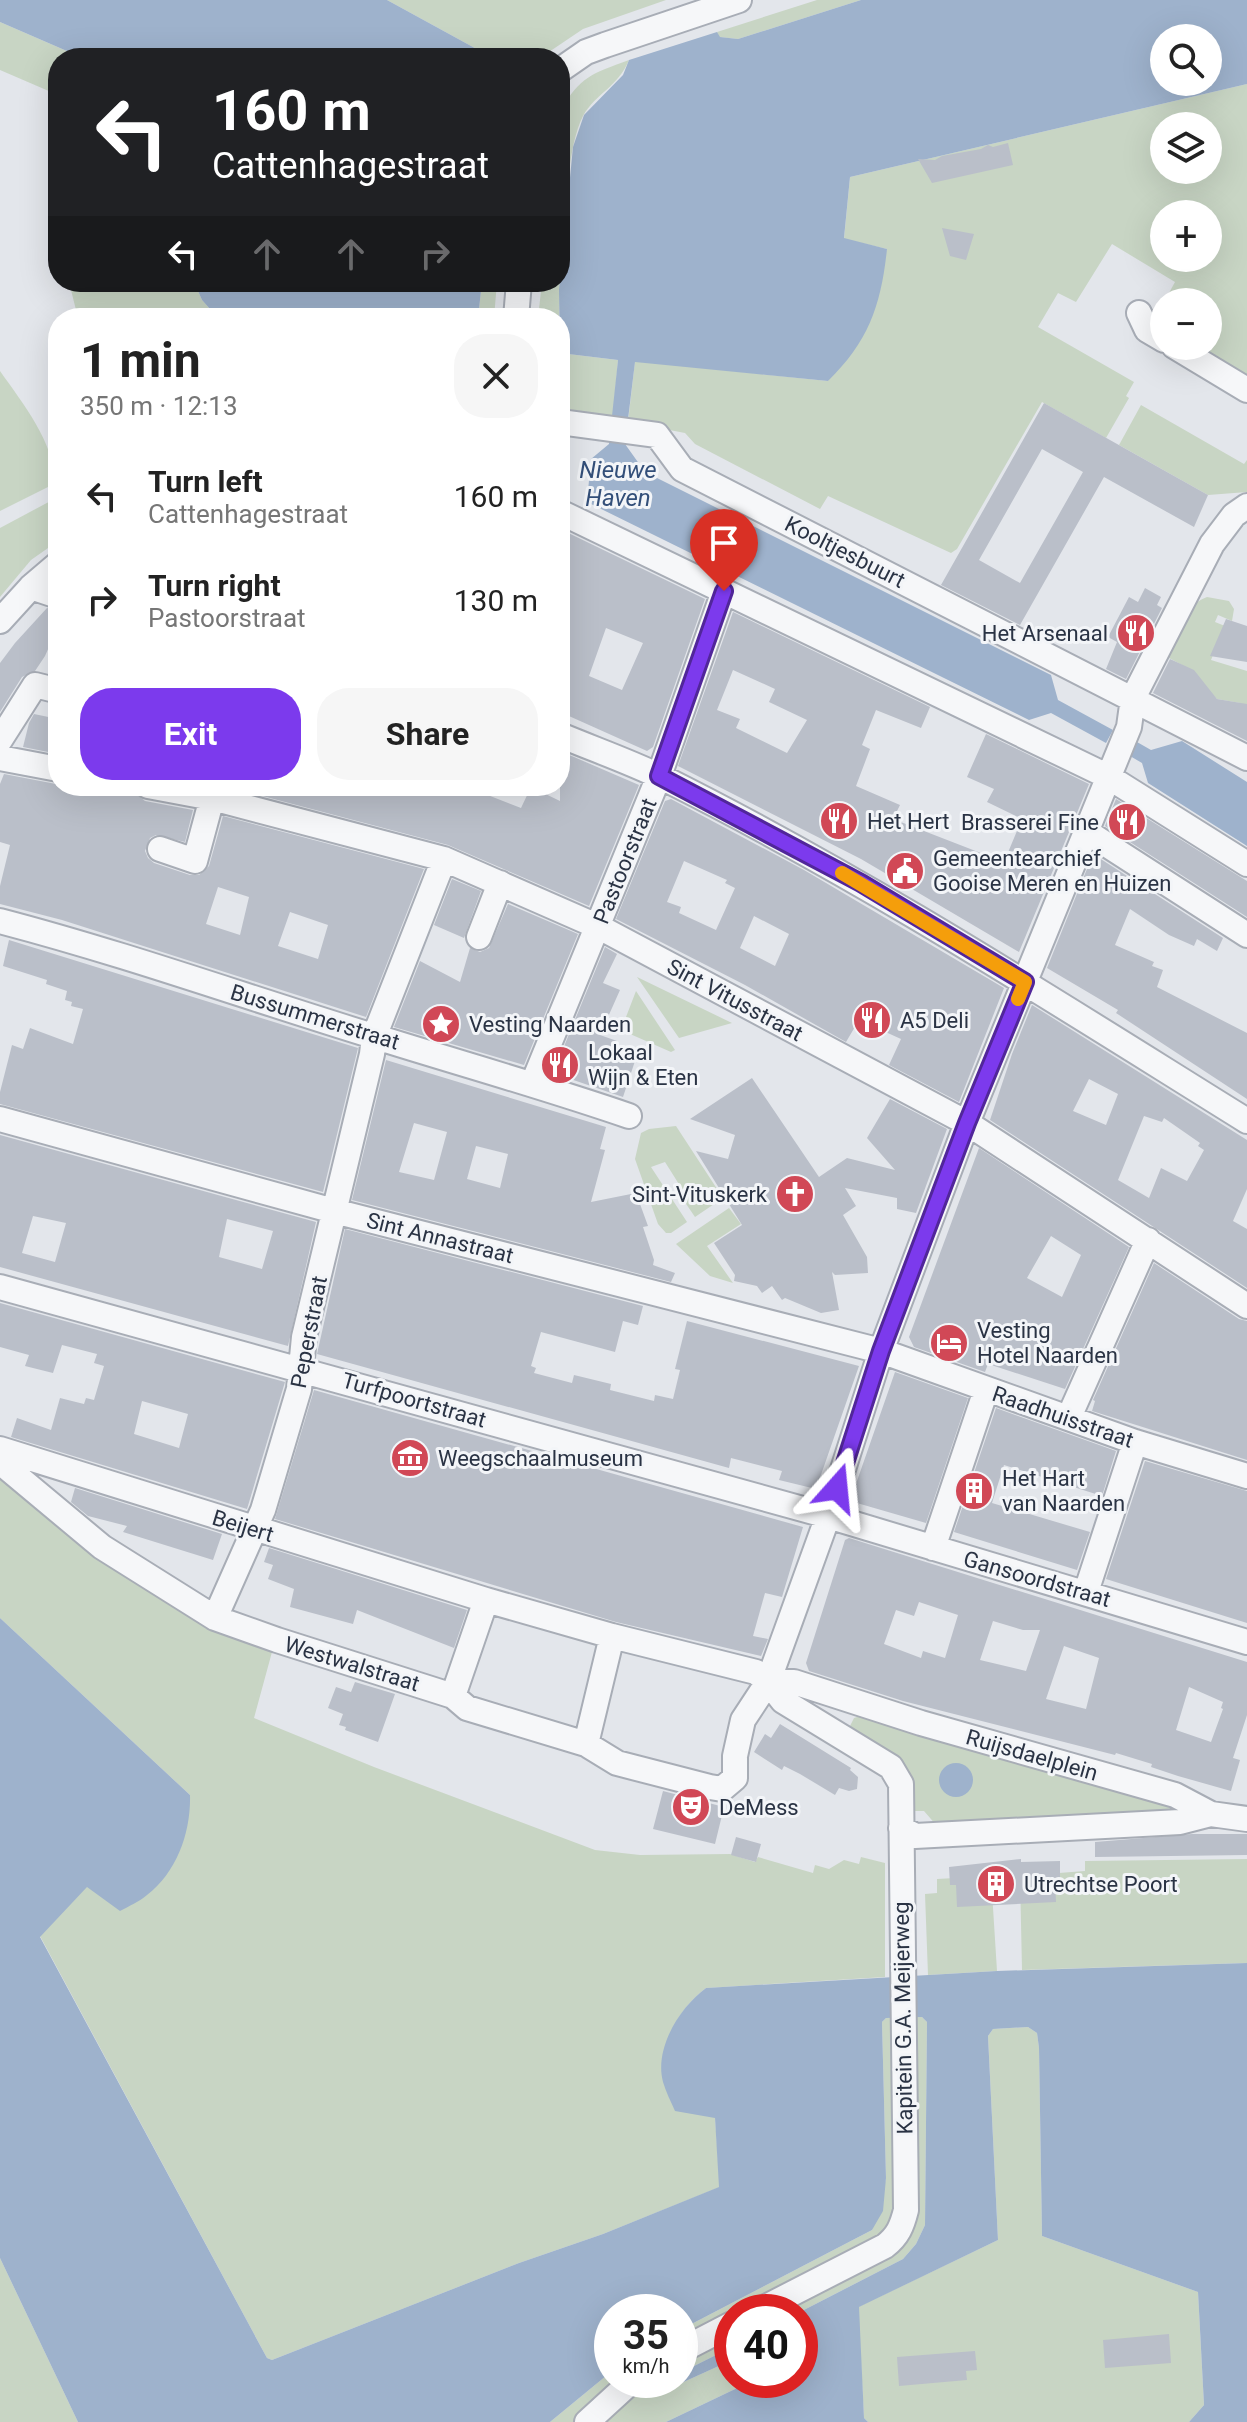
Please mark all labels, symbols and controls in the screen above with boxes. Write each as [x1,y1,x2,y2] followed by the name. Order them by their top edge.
[1150,24,1222,360] map controls
[1150,24,1222,96] button: search
[212,78,371,144] text: 160 m
[80,80,184,184] icon: left
[1150,112,1222,184] button: layers
[212,145,489,187] text: Cattenhagestraat
[1150,200,1222,272] button: +
[161,232,205,276] icon: left
[245,232,289,276] icon: ahead
[329,232,373,276] icon: ahead
[413,232,457,276] icon: right
[1150,288,1222,360] button: −
[80,332,201,389] text: 1 min
[454,334,538,418] button: close
[80,391,238,421] text: 350 m · 12:13
[579,456,657,512] water label: Nieuwe Haven
[148,464,263,499] text: Turn left
[80,474,124,518] icon: left
[454,479,538,514] text: 160 m
[148,499,348,529] text: Cattenhagestraat
[690,509,758,591] pin
[781,511,909,593] street label: Kooltjesbuurt
[702,521,746,565] icon: arrive
[148,568,281,603] text: Turn right
[80,578,124,622] icon: right
[454,583,538,618] text: 130 m
[148,603,306,633] text: Pastoorstraat
[1115,612,1157,654] restaurant icon: Het Arsenaal
[982,621,1108,646] place label: Het Arsenaal
[80,688,301,780] button: Exit
[317,688,538,780] button: Share
[588,795,662,927] street label: Pastoorstraat
[818,800,860,842] restaurant icon: Het Hert
[1106,801,1148,843] restaurant icon: Brasserei Fine
[867,809,950,834] place label: Het Hert
[961,810,1099,835] place label: Brasserei Fine
[933,846,1171,896] place label: Gemeentearchief Gooise Meren en Huizen
[884,850,926,892] public building icon: Gemeentearchief Gooise Meren en Huizen
[663,954,807,1046] street label: Sint Vitusstraat
[228,979,402,1055] street label: Bussummerstraat
[851,999,893,1041] restaurant icon: A5 Deli
[420,1003,462,1045] place icon: Vesting Naarden
[900,1008,969,1033] place label: A5 Deli
[469,1012,631,1037] place label: Vesting Naarden
[588,1040,698,1090] place label: Lokaal Wijn & Eten
[539,1044,581,1086] restaurant icon: Lokaal Wijn & Eten
[774,1173,816,1215] church icon: Sint-Vituskerk
[632,1182,768,1207] place label: Sint-Vituskerk
[364,1208,516,1268] street label: Sint Annastraat
[286,1274,332,1390] street label: Peperstraat
[977,1318,1118,1368] place label: Vesting Hotel Naarden
[928,1322,970,1364] hotel icon: Vesting Hotel Naarden
[339,1367,489,1433] street label: Turfpoortstraat
[989,1381,1137,1453] street label: Raadhuisstraat
[389,1437,431,1479] museum icon: Weegschaalmuseum
[438,1446,643,1471] place label: Weegschaalmuseum
[795,1446,879,1530] position arrow
[1002,1466,1125,1516] place label: Het Hart van Naarden
[953,1470,995,1512] building icon: Het Hart van Naarden
[209,1505,277,1547] street label: Beijert
[961,1546,1113,1612] street label: Gansoordstraat
[281,1632,423,1696] street label: Westwalstraat
[963,1724,1101,1786] street label: Ruijsdaelplein
[670,1786,712,1828] theatre icon: DeMess
[719,1795,799,1820] place label: DeMess
[975,1863,1017,1905] building icon: Utrechtse Poort
[1024,1872,1178,1897] place label: Utrechtse Poort
[888,1901,918,2135] street label: Kapitein G.A. Meijerweg
[714,2294,818,2398] speed limit sign: 40
[623,2312,669,2359] text: 35
[623,2354,669,2378] text: km/h

